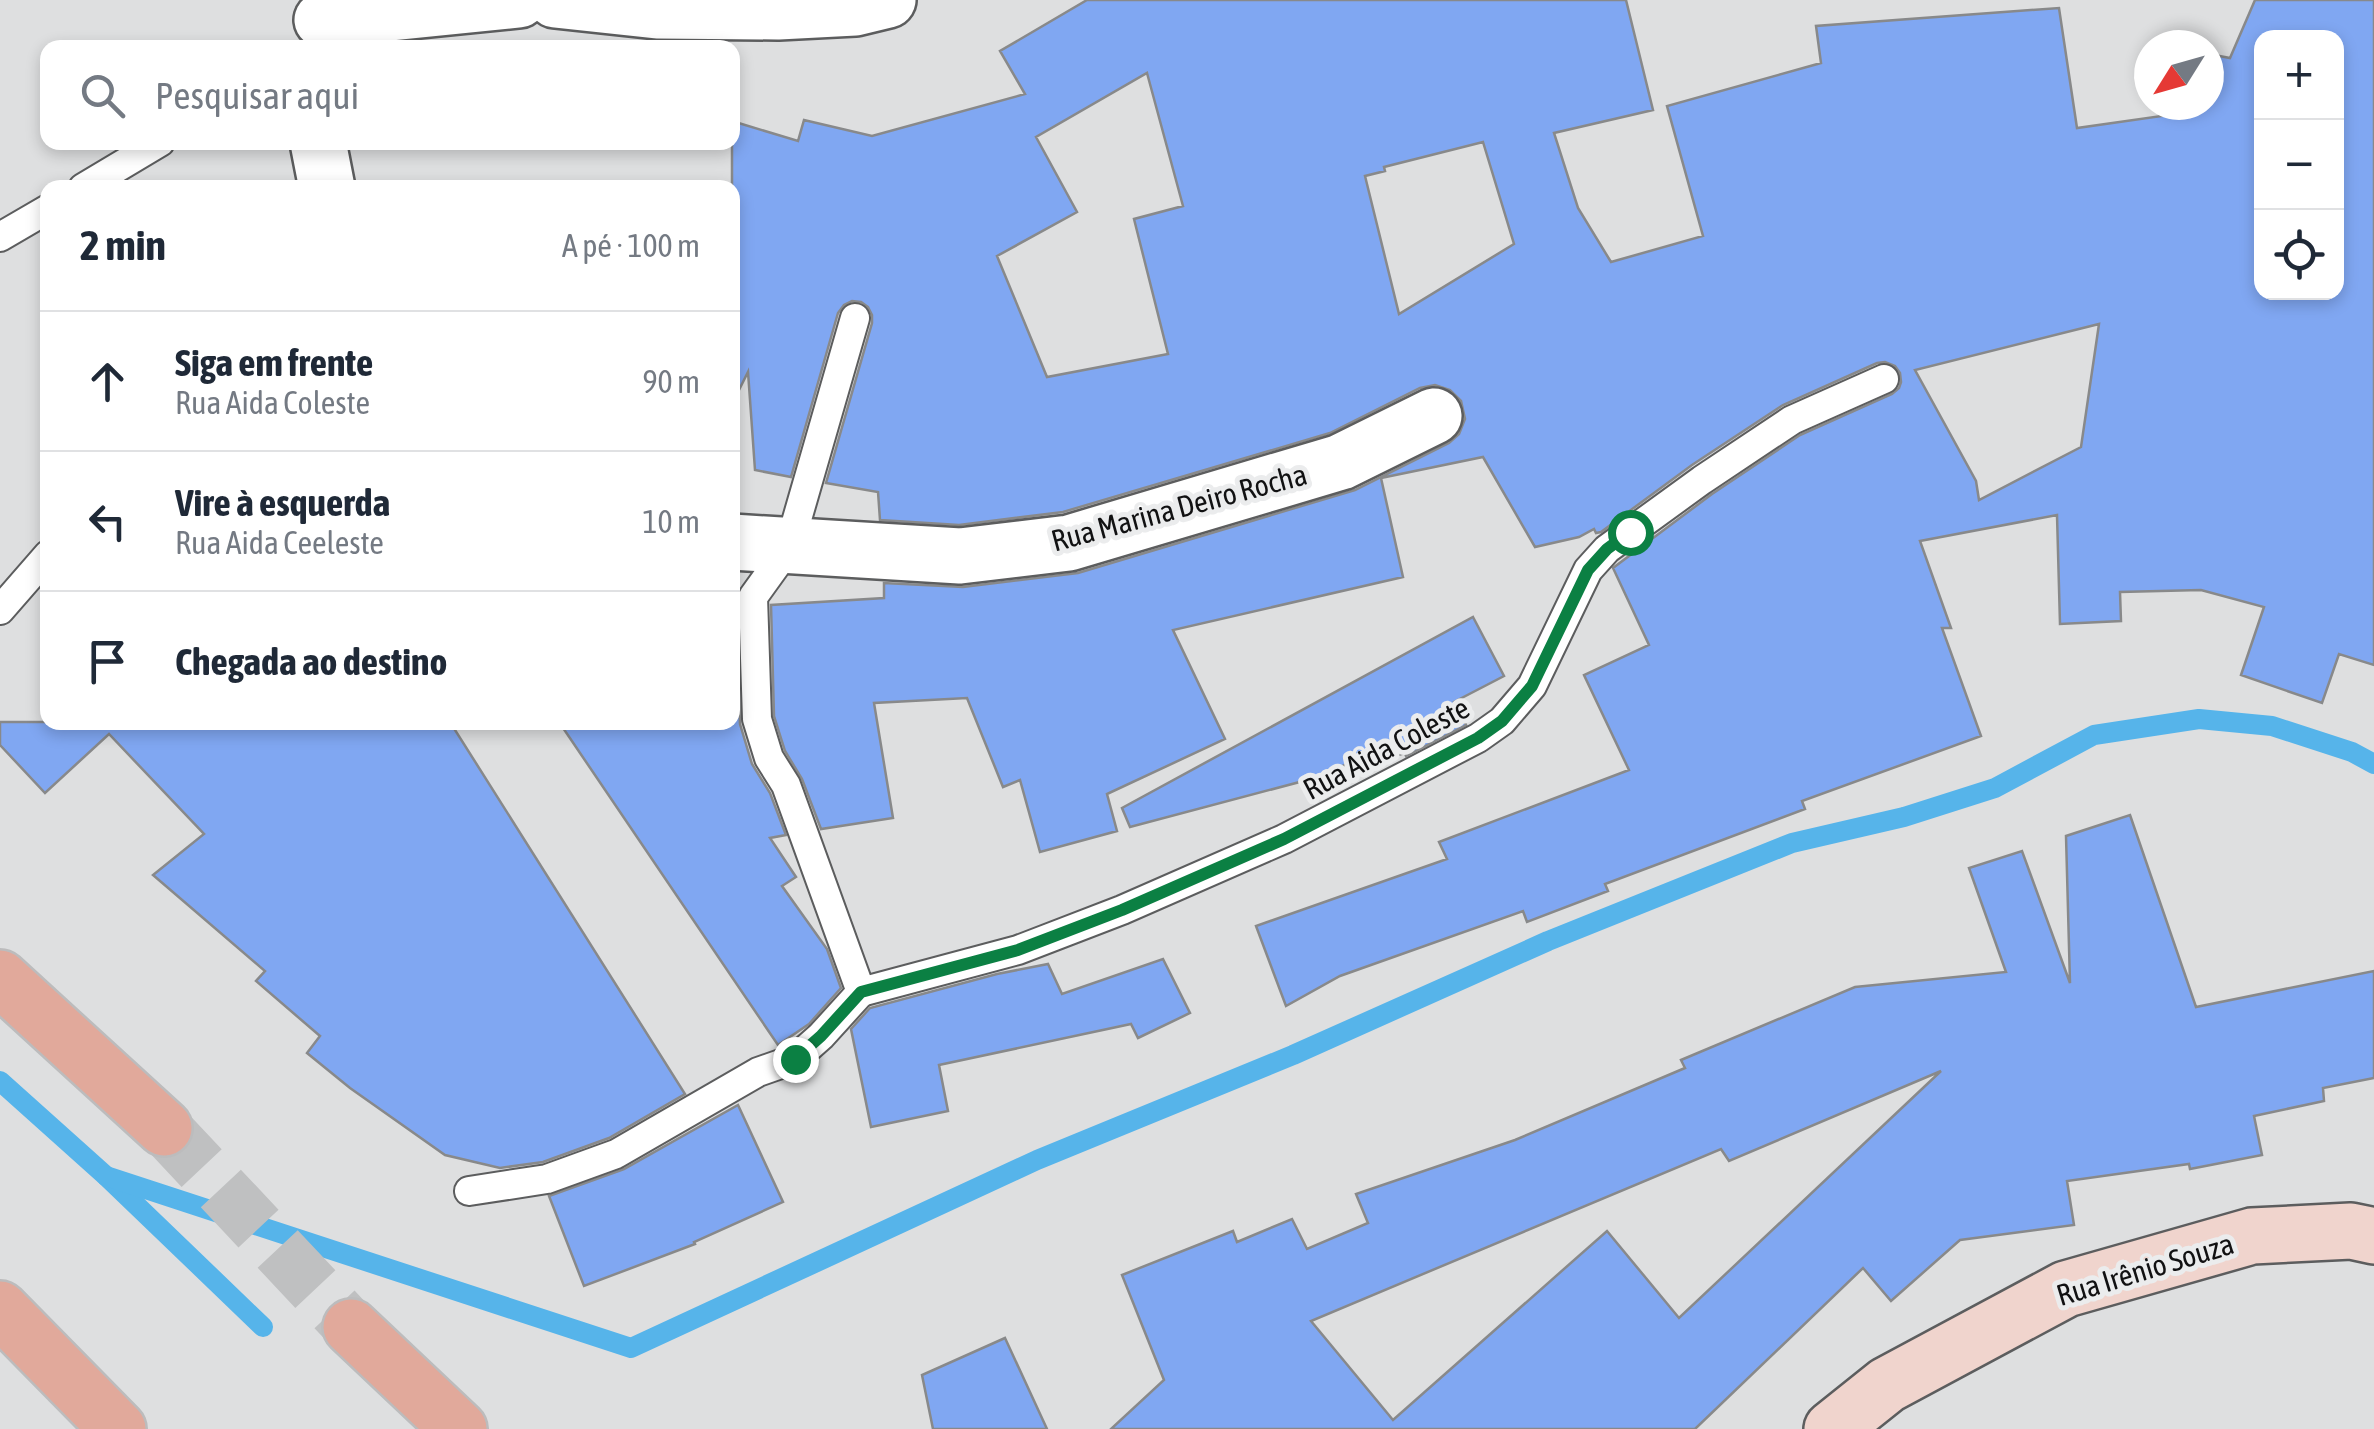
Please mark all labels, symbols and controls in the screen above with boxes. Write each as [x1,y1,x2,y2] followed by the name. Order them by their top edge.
[2134,30,2224,120] north arrow
[2254,30,2344,300] map controls
[2254,30,2344,120] button: +
[40,40,740,150] search box
[75,68,130,123] icon: search
[155,74,359,117] text: Pesquisar aqui
[2254,120,2344,210] button: −
[2254,210,2344,300] button: locate
[80,221,166,269] text: 2 min
[562,227,700,264] text: A pé · 100 m
[175,341,373,384] text: Siga em frente
[80,354,135,409] icon: ahead
[642,363,700,400] text: 90 m
[175,384,370,421] text: Rua Aida Coleste
[1048,457,1310,557] street label: Rua Marina Deiro Rocha
[175,481,390,524] text: Vire à esquerda
[80,494,135,549] icon: left
[642,503,700,540] text: 10 m
[1608,510,1654,556] route start
[175,524,384,561] text: Rua Aida Ceeleste
[80,634,135,689] icon: arrive
[175,640,447,683] text: Chegada ao destino
[1297,690,1475,806] street label: Rua Aida Coleste
[773,1037,819,1083] route end
[2052,1226,2238,1312] street label: Rua Irênio Souza

